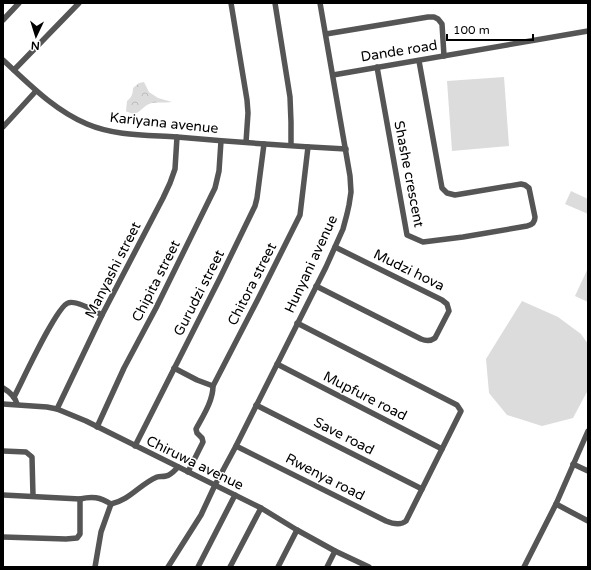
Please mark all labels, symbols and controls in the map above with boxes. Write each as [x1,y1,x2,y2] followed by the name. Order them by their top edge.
[16,16,56,56] north arrow
[447,16,533,42] scale bar
[453,23,490,37] text: 100 m
[359,37,439,65] street label: Dande road
[30,39,40,52] text: N
[109,109,219,137] street label: Kariyana avenue
[390,119,428,229] street label: Shashe crescent
[281,212,341,316] street label: Hunyani avenue
[81,218,145,321] street label: Manyashi street
[128,237,184,325] street label: Chipita street
[224,239,280,328] street label: Chitora street
[371,245,447,295] street label: Mudzi hova
[170,247,228,339] street label: Gurudzi street
[320,368,410,424] street label: Mupfure road
[311,414,377,458] street label: Save road
[144,432,246,494] street label: Chiruwa avenue
[283,450,367,504] street label: Rwenya road

